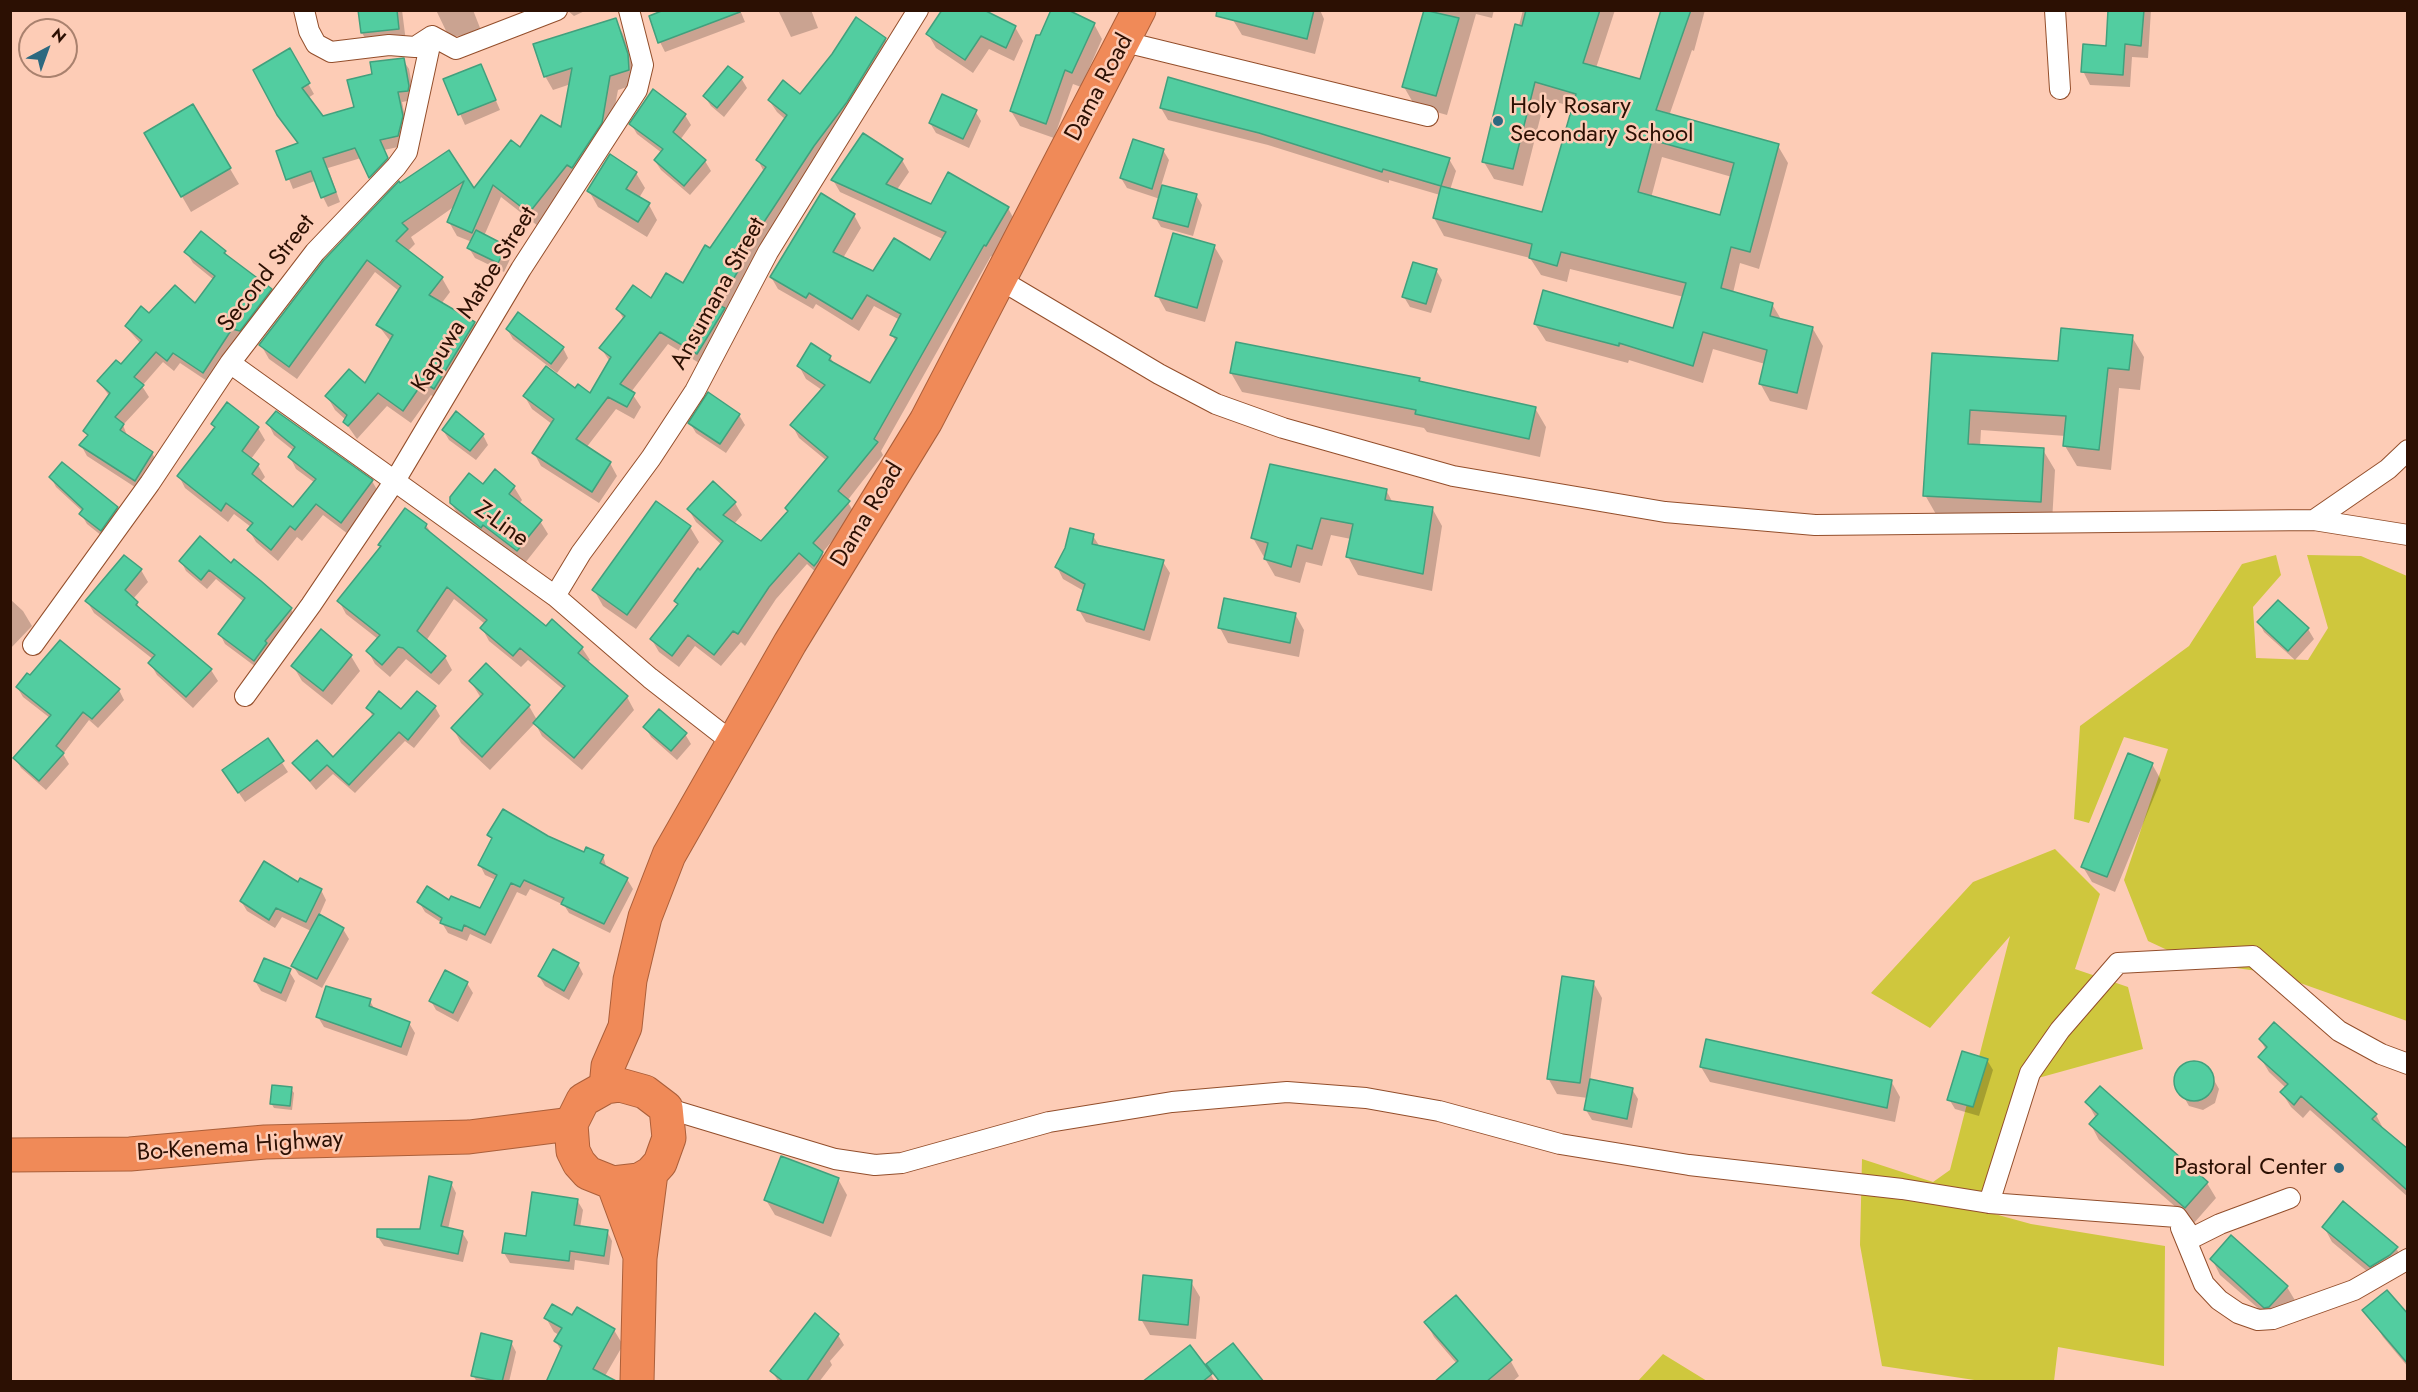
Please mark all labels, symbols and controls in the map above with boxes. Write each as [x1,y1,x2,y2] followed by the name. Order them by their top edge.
[18,18,78,78] north arrow
[46,23,71,48] text: N
[1060,30,1140,146] street label: Dama Road
[1510,93,1694,149] place label: Holy Rosary Secondary School
[1491,114,1505,128] marker: Holy Rosary Secondary School
[406,202,544,398] street label: Kapuwa Matoe Street
[212,210,322,338] street label: Second Street
[665,213,773,375] street label: Ansumana Street
[826,457,910,573] street label: Dama Road
[468,496,534,554] street label: Z-Line
[136,1125,344,1169] street label: Bo-Kenema Highway
[2174,1154,2327,1182] place label: Pastoral Center
[2332,1161,2346,1175] marker: Pastoral Center

